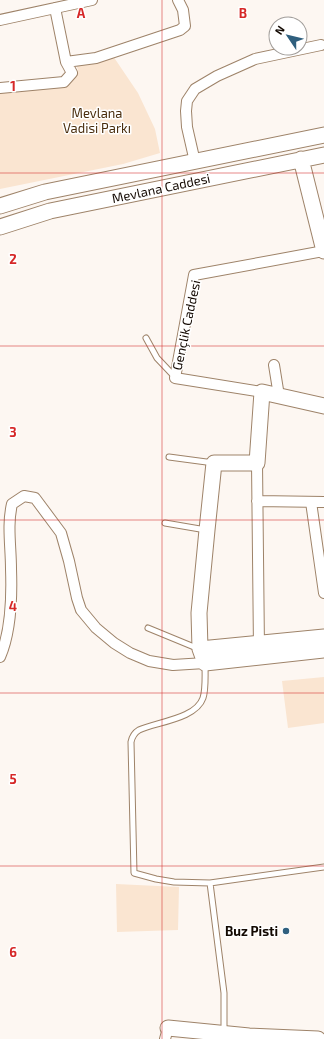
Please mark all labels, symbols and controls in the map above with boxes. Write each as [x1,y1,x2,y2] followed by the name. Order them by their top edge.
[77,5,86,21] text: A
[239,5,247,21] text: B
[268,16,308,56] north arrow
[272,23,287,37] text: N
[10,78,16,94] text: 1
[63,105,131,136] park label: Mevlana Vadisi Parkı
[110,170,212,206] street label: Mevlana Caddesi
[9,251,17,267] text: 2
[169,278,204,372] street label: Gençlik Caddesi
[9,424,17,440] text: 3
[9,598,17,614] text: 4
[9,771,17,787] text: 5
[225,923,278,939] place label: Buz Pisti
[281,926,291,936] marker: Buz Pisti
[9,944,17,960] text: 6

